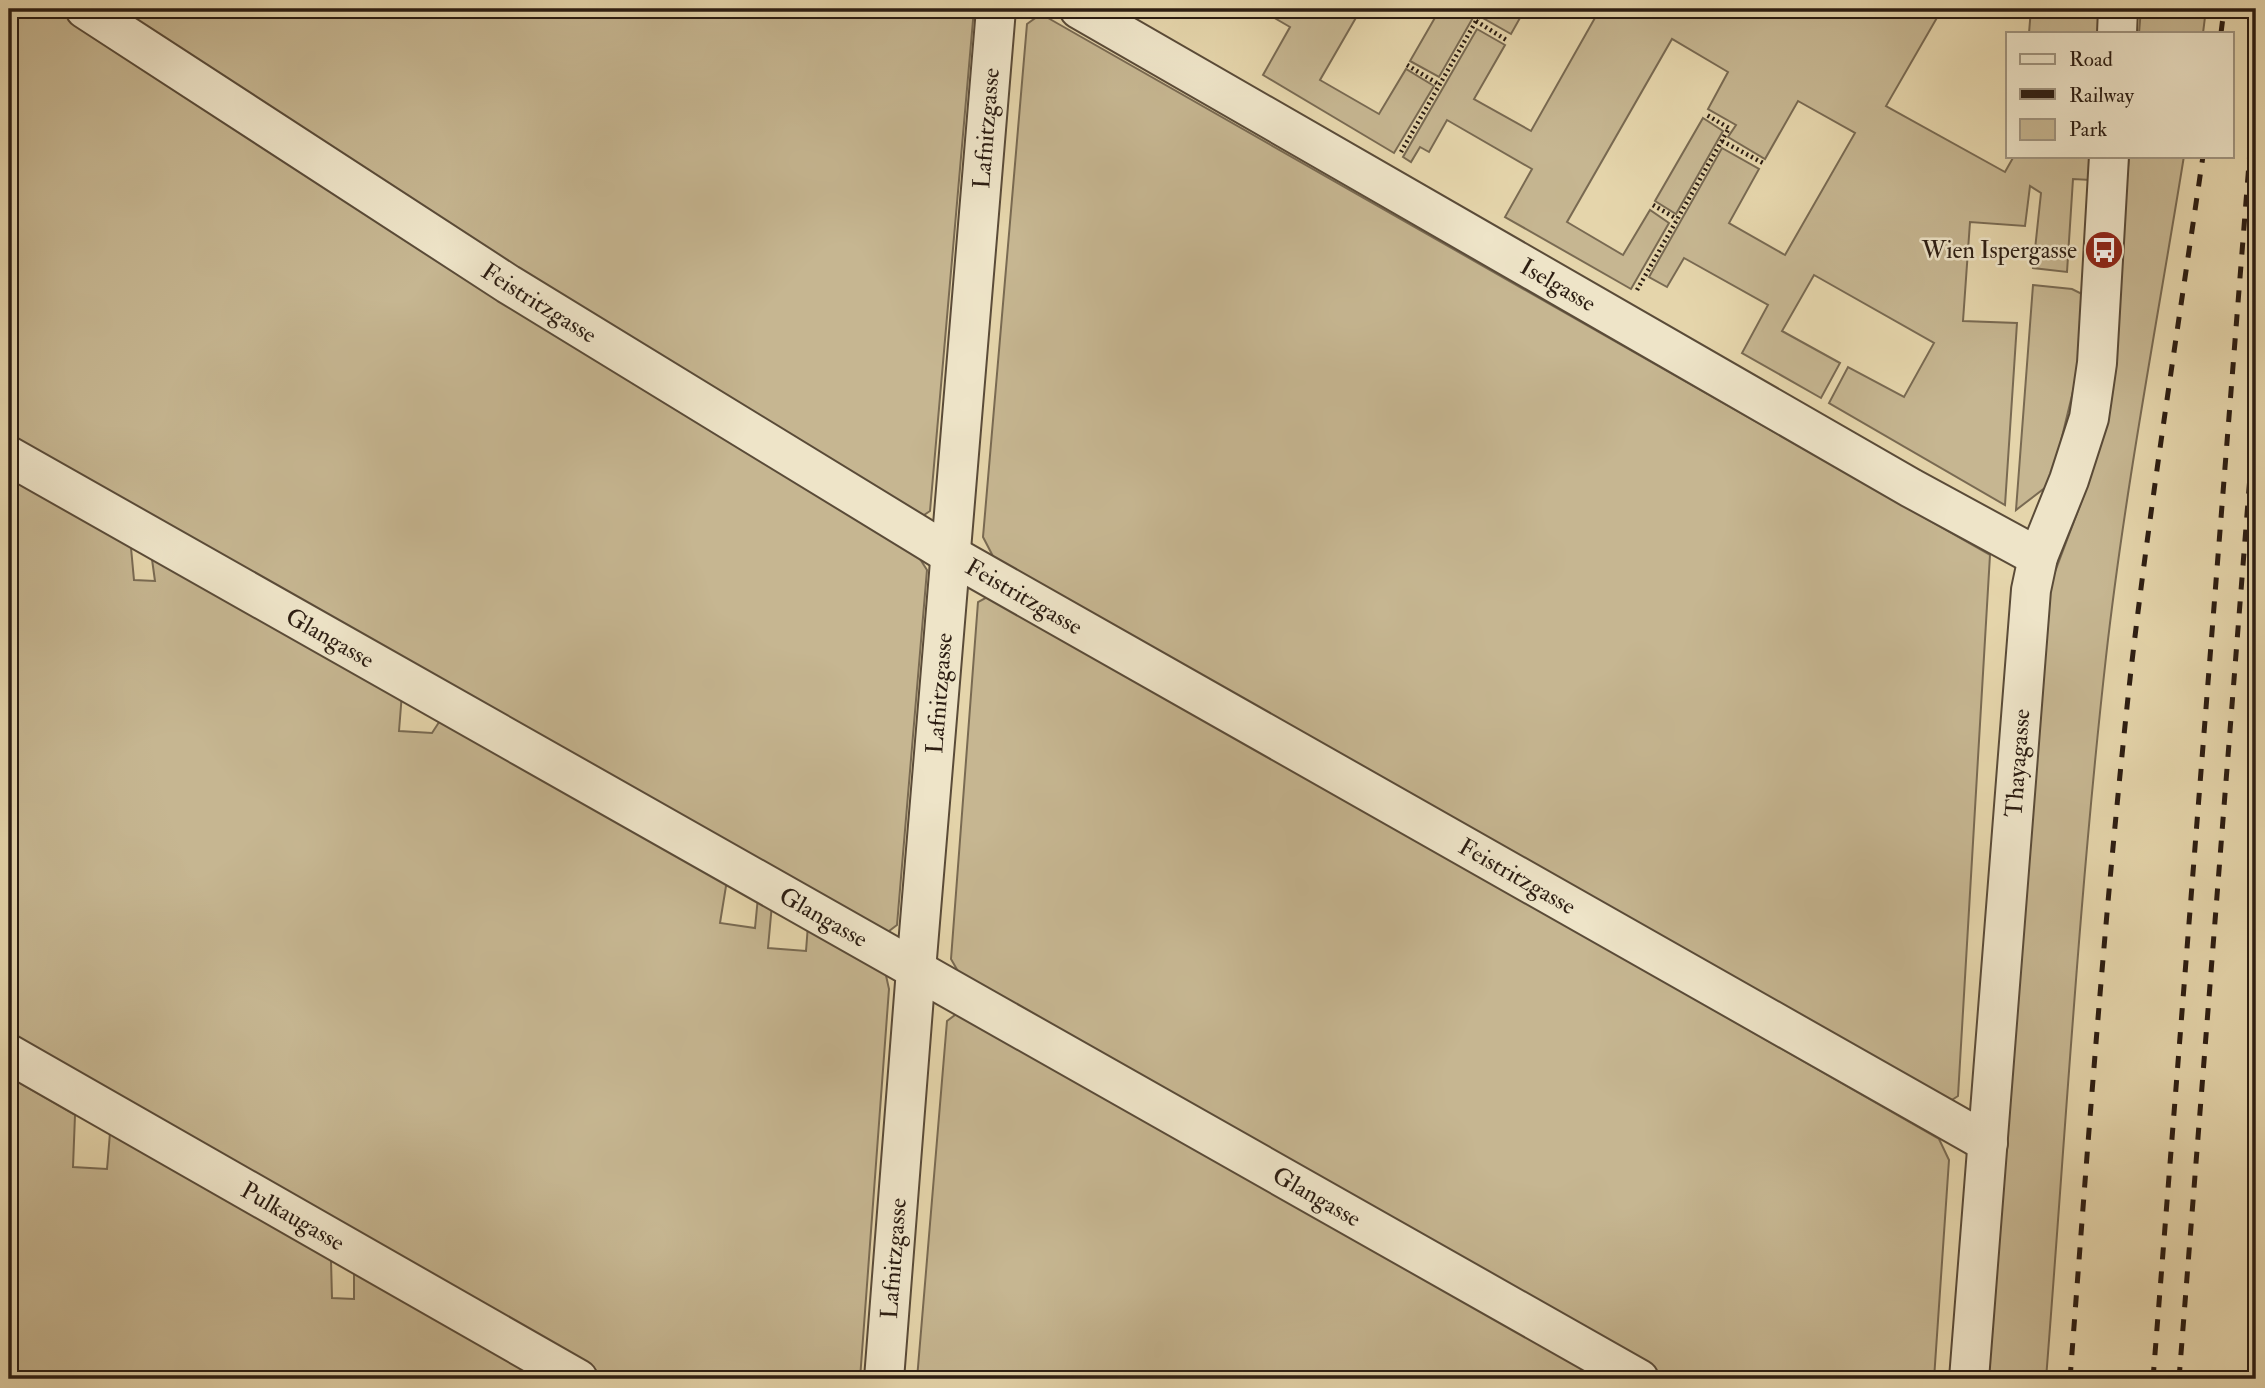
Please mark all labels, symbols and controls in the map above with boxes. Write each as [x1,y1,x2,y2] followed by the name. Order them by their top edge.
[2006,32,2234,158] legend
[2069,46,2114,73] text: Road
[966,66,1007,190] street label: Lafnitzgasse
[2069,82,2135,109] text: Railway
[2069,116,2107,143] text: Park
[2083,229,2125,271] bus stop icon: Wien Ispergasse
[1921,235,2077,266] place label: Wien Ispergasse
[1515,251,1601,319] street label: Iselgasse
[475,256,602,351] street label: Feistritzgasse
[960,551,1088,642] street label: Feistritzgasse
[280,601,380,676] street label: Glangasse
[919,632,960,755] street label: Lafnitzgasse
[1998,708,2038,818] street label: Thayagasse
[1453,831,1581,922] street label: Feistritzgasse
[773,880,873,955] street label: Glangasse
[1267,1160,1366,1234] street label: Glangasse
[235,1175,350,1258] street label: Pulkaugasse
[874,1197,914,1320] street label: Lafnitzgasse

